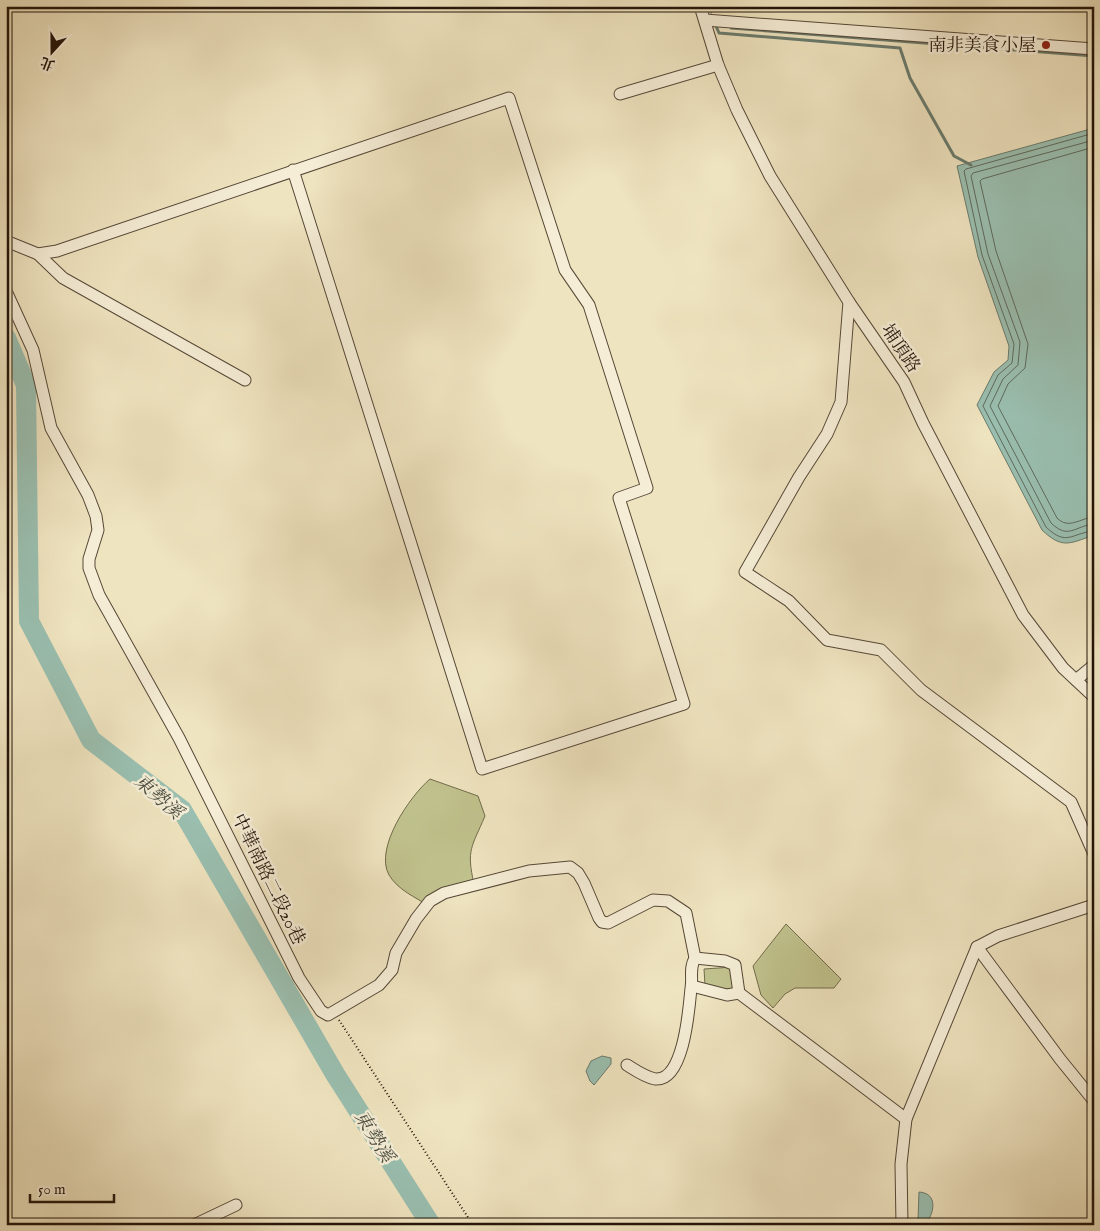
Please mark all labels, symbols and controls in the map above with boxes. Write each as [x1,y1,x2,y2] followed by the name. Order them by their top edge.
[28,28,78,78] north arrow
[928,35,1036,58] place label: 南非美食小屋
[1040,39,1052,51] marker: 南非美食小屋
[38,52,57,74] text: 北
[875,320,924,378] street label: 埔頂路
[128,770,189,827] water label: 東勢溪
[226,810,309,949] street label: 中華南路二段20巷
[348,1107,400,1169] water label: 東勢溪
[30,1171,114,1203] scale bar
[38,1180,66,1199] text: 50 m

